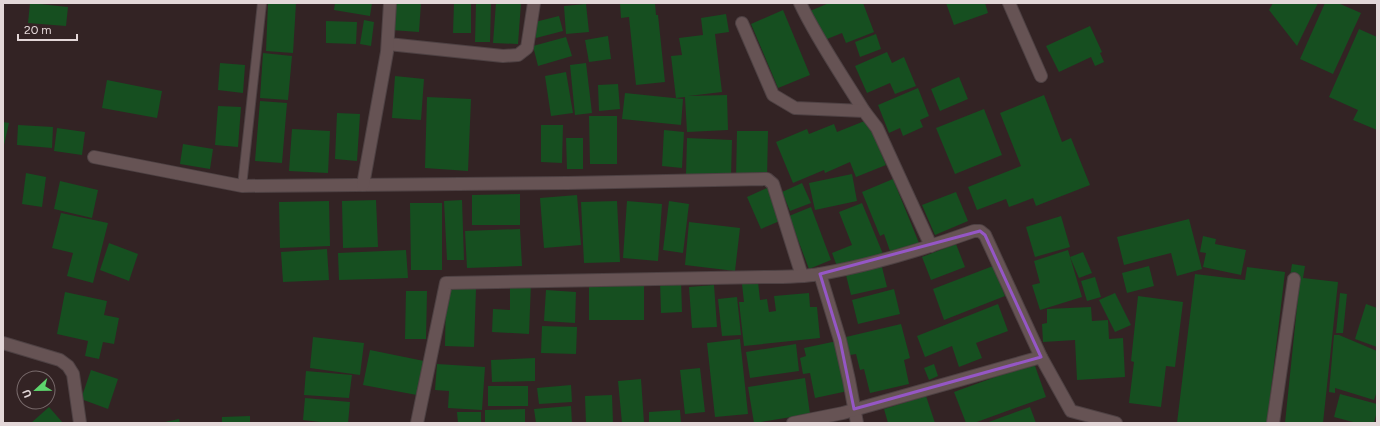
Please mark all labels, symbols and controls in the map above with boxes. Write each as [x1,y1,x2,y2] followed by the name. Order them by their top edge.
[18,16,77,42] scale bar
[24,23,52,37] text: 20 m
[16,370,56,410] north arrow
[20,387,35,400] text: U

